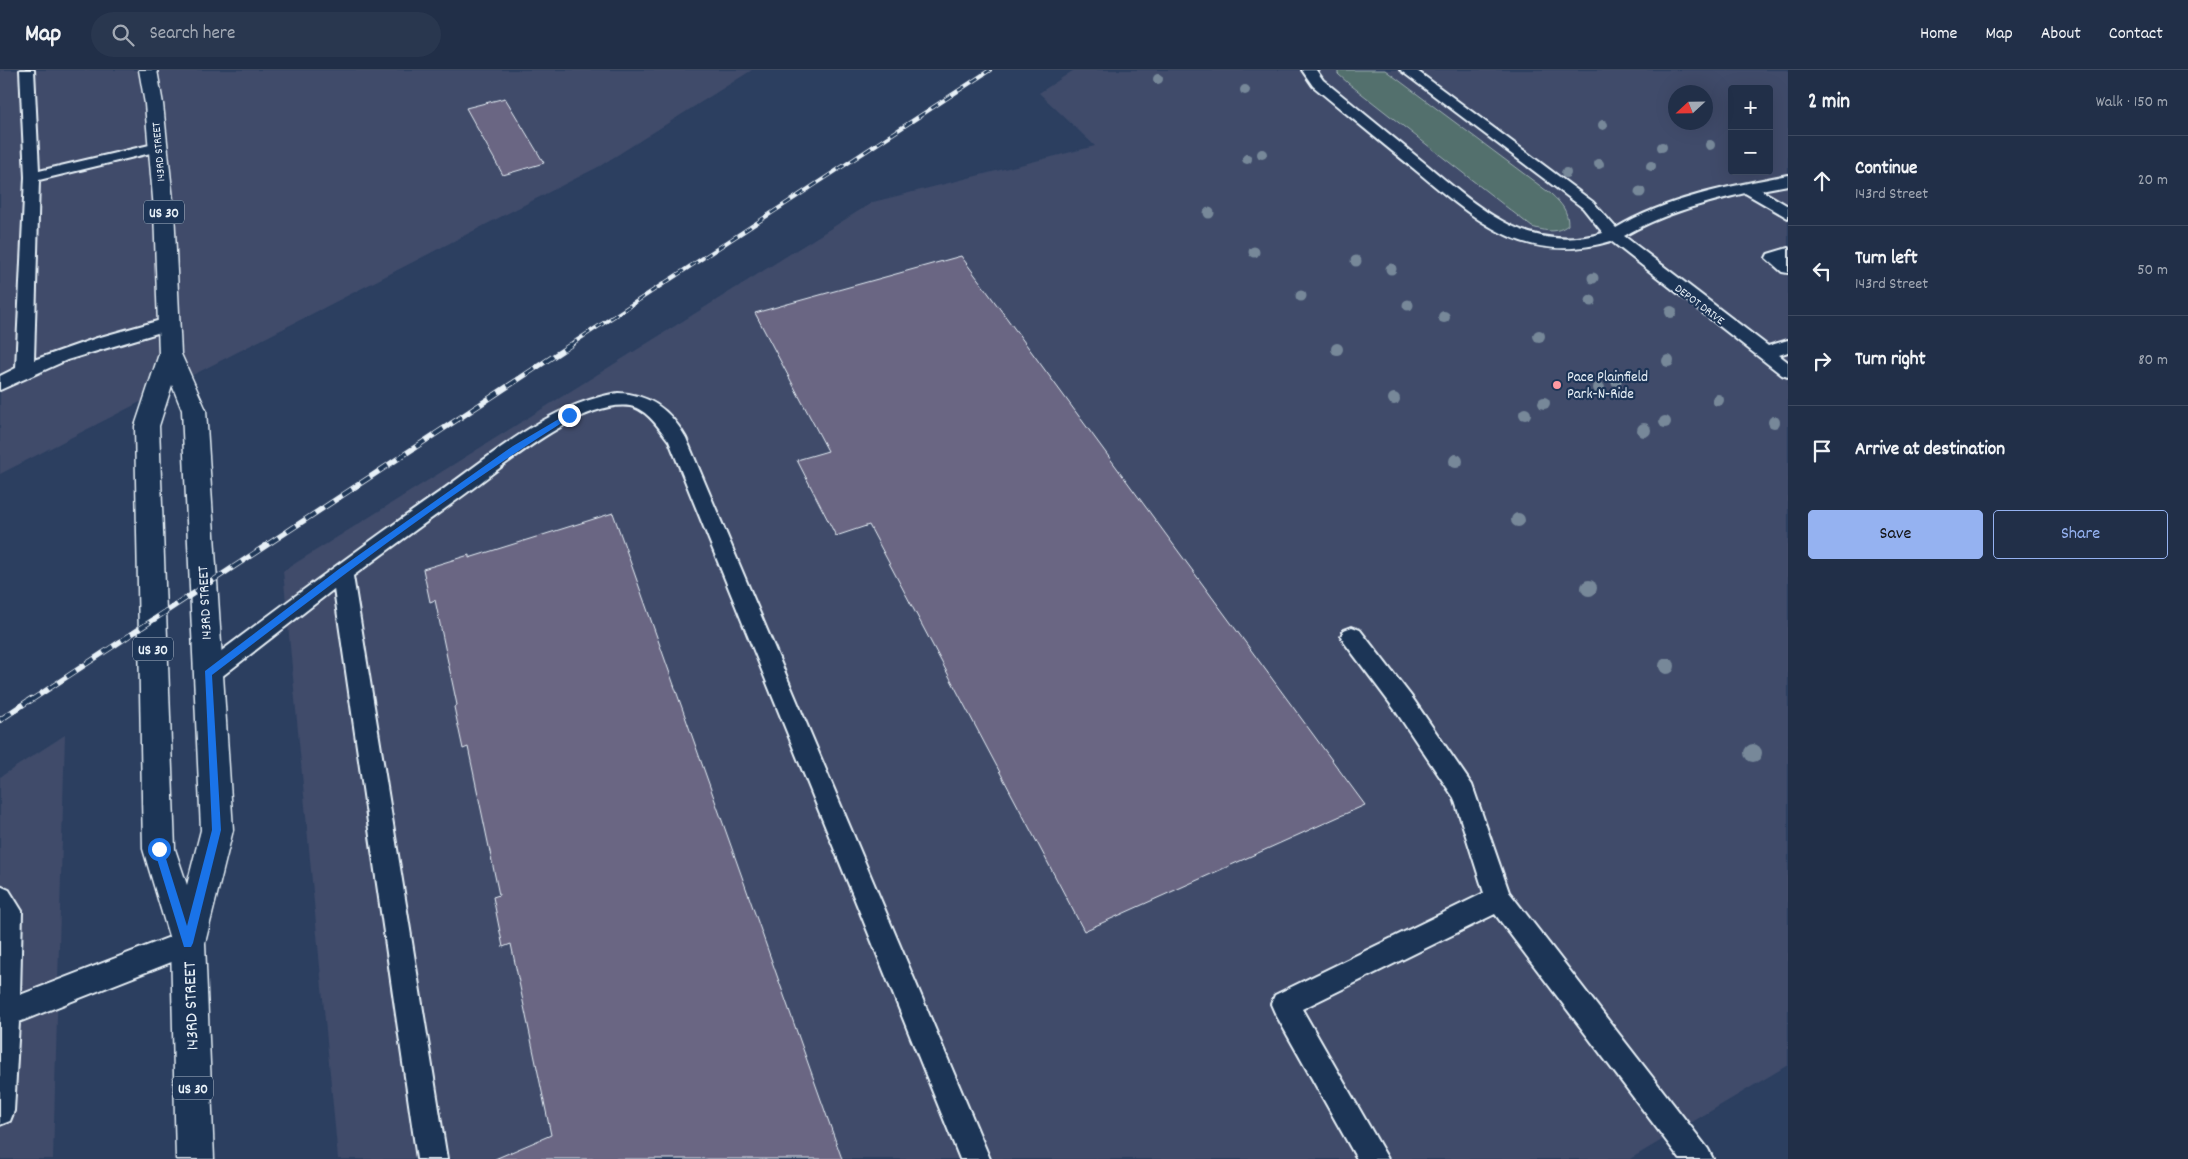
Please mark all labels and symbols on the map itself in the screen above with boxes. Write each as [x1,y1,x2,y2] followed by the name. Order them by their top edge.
[1668,85,1713,130] north arrow
[148,121,171,182] street label: 143RD STREET
[144,200,184,224] road number: US 30
[1671,281,1728,330] street label: DEPOT DRIVE
[1567,367,1648,406] place label: Pace Plainfield Park-N-Ride
[1551,379,1563,391] marker: Pace Plainfield Park-N-Ride
[558,404,581,427] route end
[193,565,219,641] street label: 143RD STREET
[133,638,173,660] road number: US 30
[148,838,171,861] route start
[178,961,207,1051] street label: 143RD STREET
[173,1076,213,1100] road number: US 30

